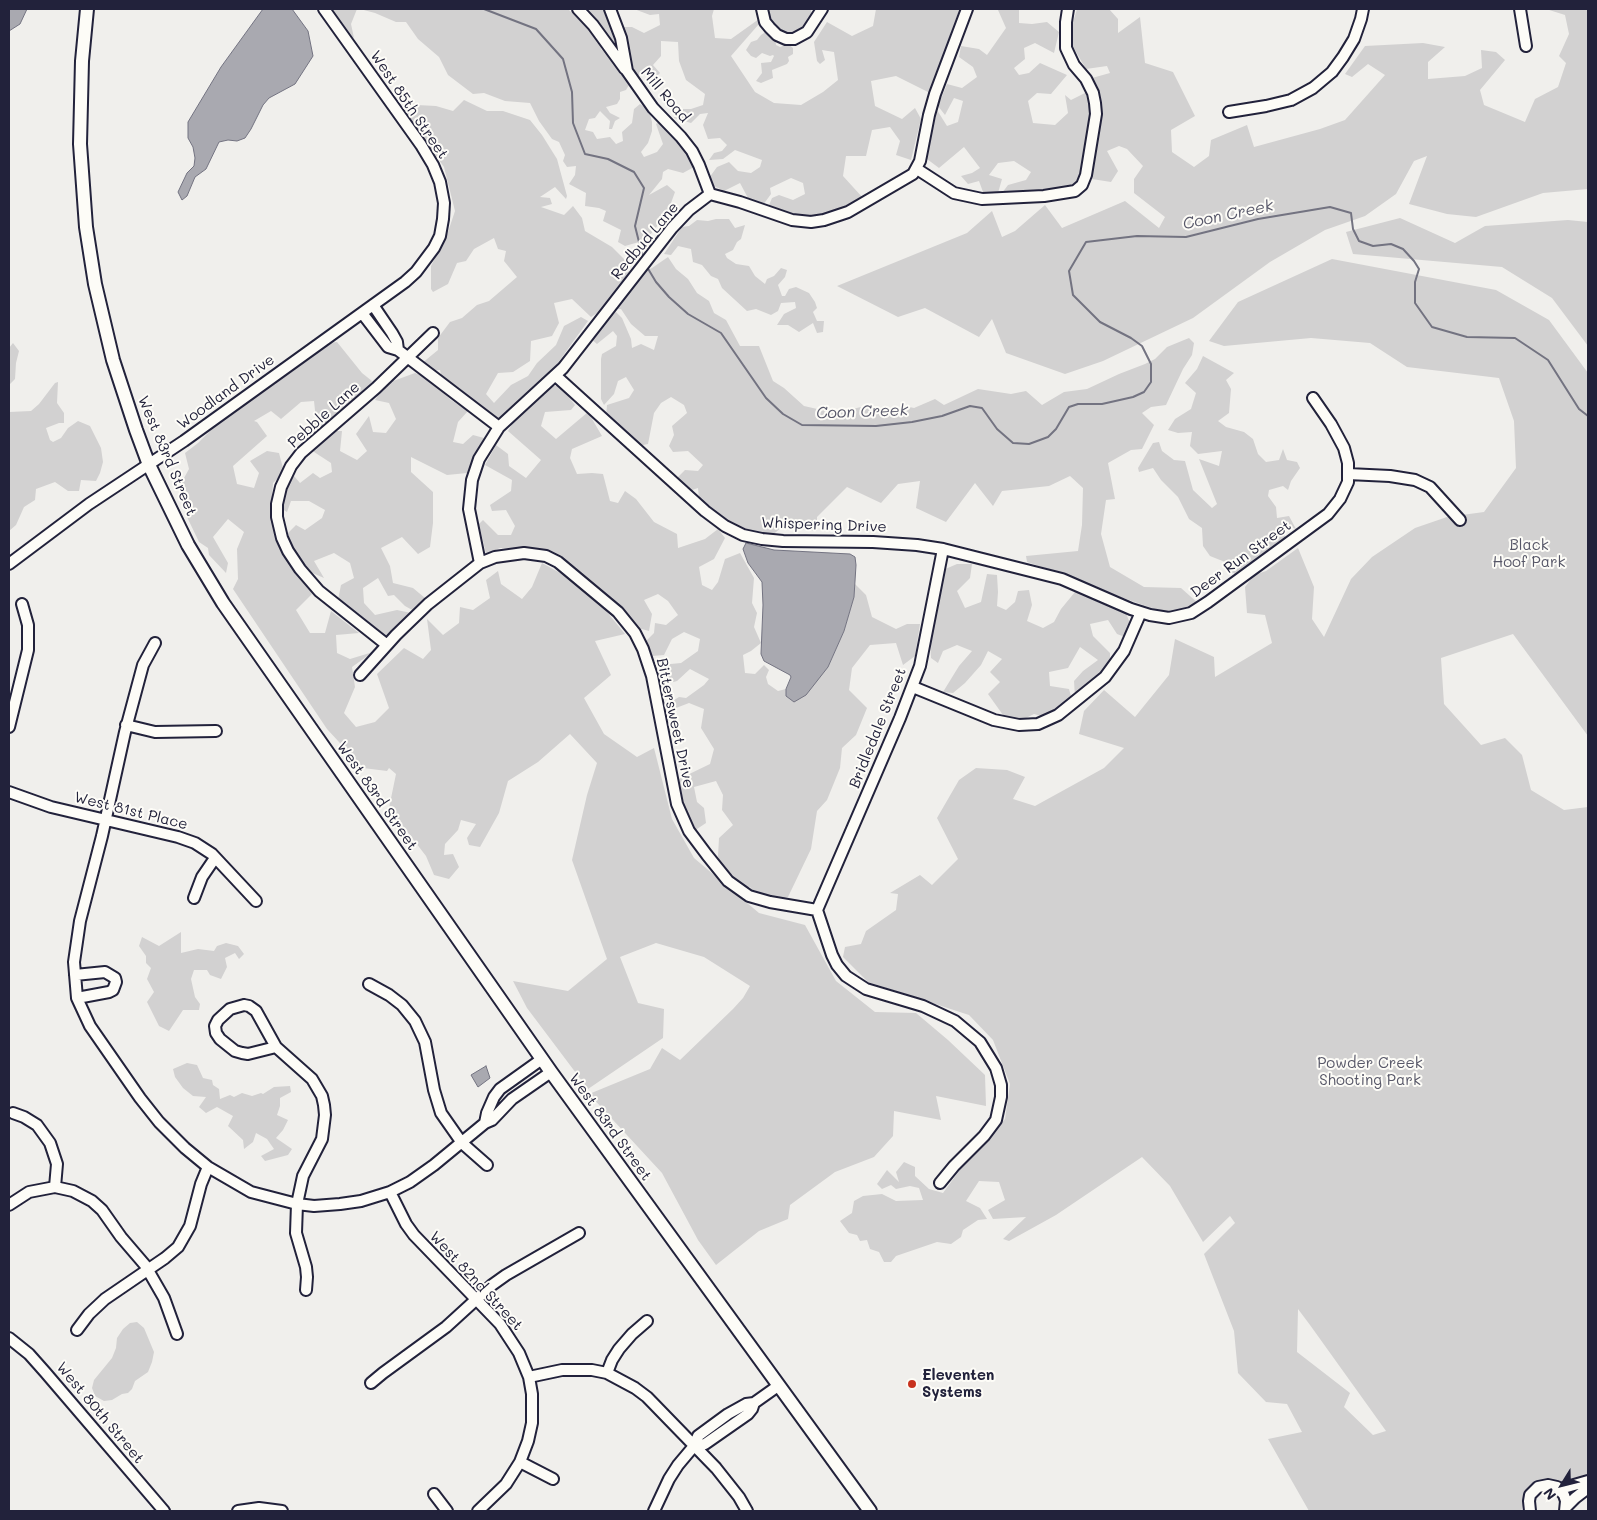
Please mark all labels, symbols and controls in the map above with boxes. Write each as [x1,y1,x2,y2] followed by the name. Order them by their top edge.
[366,48,452,162] street label: West 85th Street
[637,64,693,126] street label: Mill Road
[1181,196,1275,234] water label: Coon Creek
[607,199,683,283] street label: Redbud Lane
[174,351,278,433] street label: Woodland Drive
[284,378,364,452] street label: Pebble Lane
[134,393,200,519] street label: West 83rd Street
[816,401,908,423] water label: Coon Creek
[761,514,887,536] street label: Whispering Drive
[1187,516,1295,602] street label: Deer Run Street
[1492,536,1566,571] park label: Black Hoof Park
[652,656,698,790] street label: Bittersweet Drive
[846,665,910,791] street label: Bridledale Street
[333,738,421,854] street label: West 83rd Street
[73,788,189,834] street label: West 81st Place
[1317,1054,1423,1089] park label: Powder Creek Shooting Park
[565,1070,655,1184] street label: West 83rd Street
[425,1228,527,1334] street label: West 82nd Street
[52,1359,148,1467] street label: West 80th Street
[922,1366,994,1401] place label: Eleventen Systems
[906,1378,918,1390] marker: Eleventen Systems
[1537,1460,1587,1510] north arrow
[1539,1484,1560,1504] text: N

